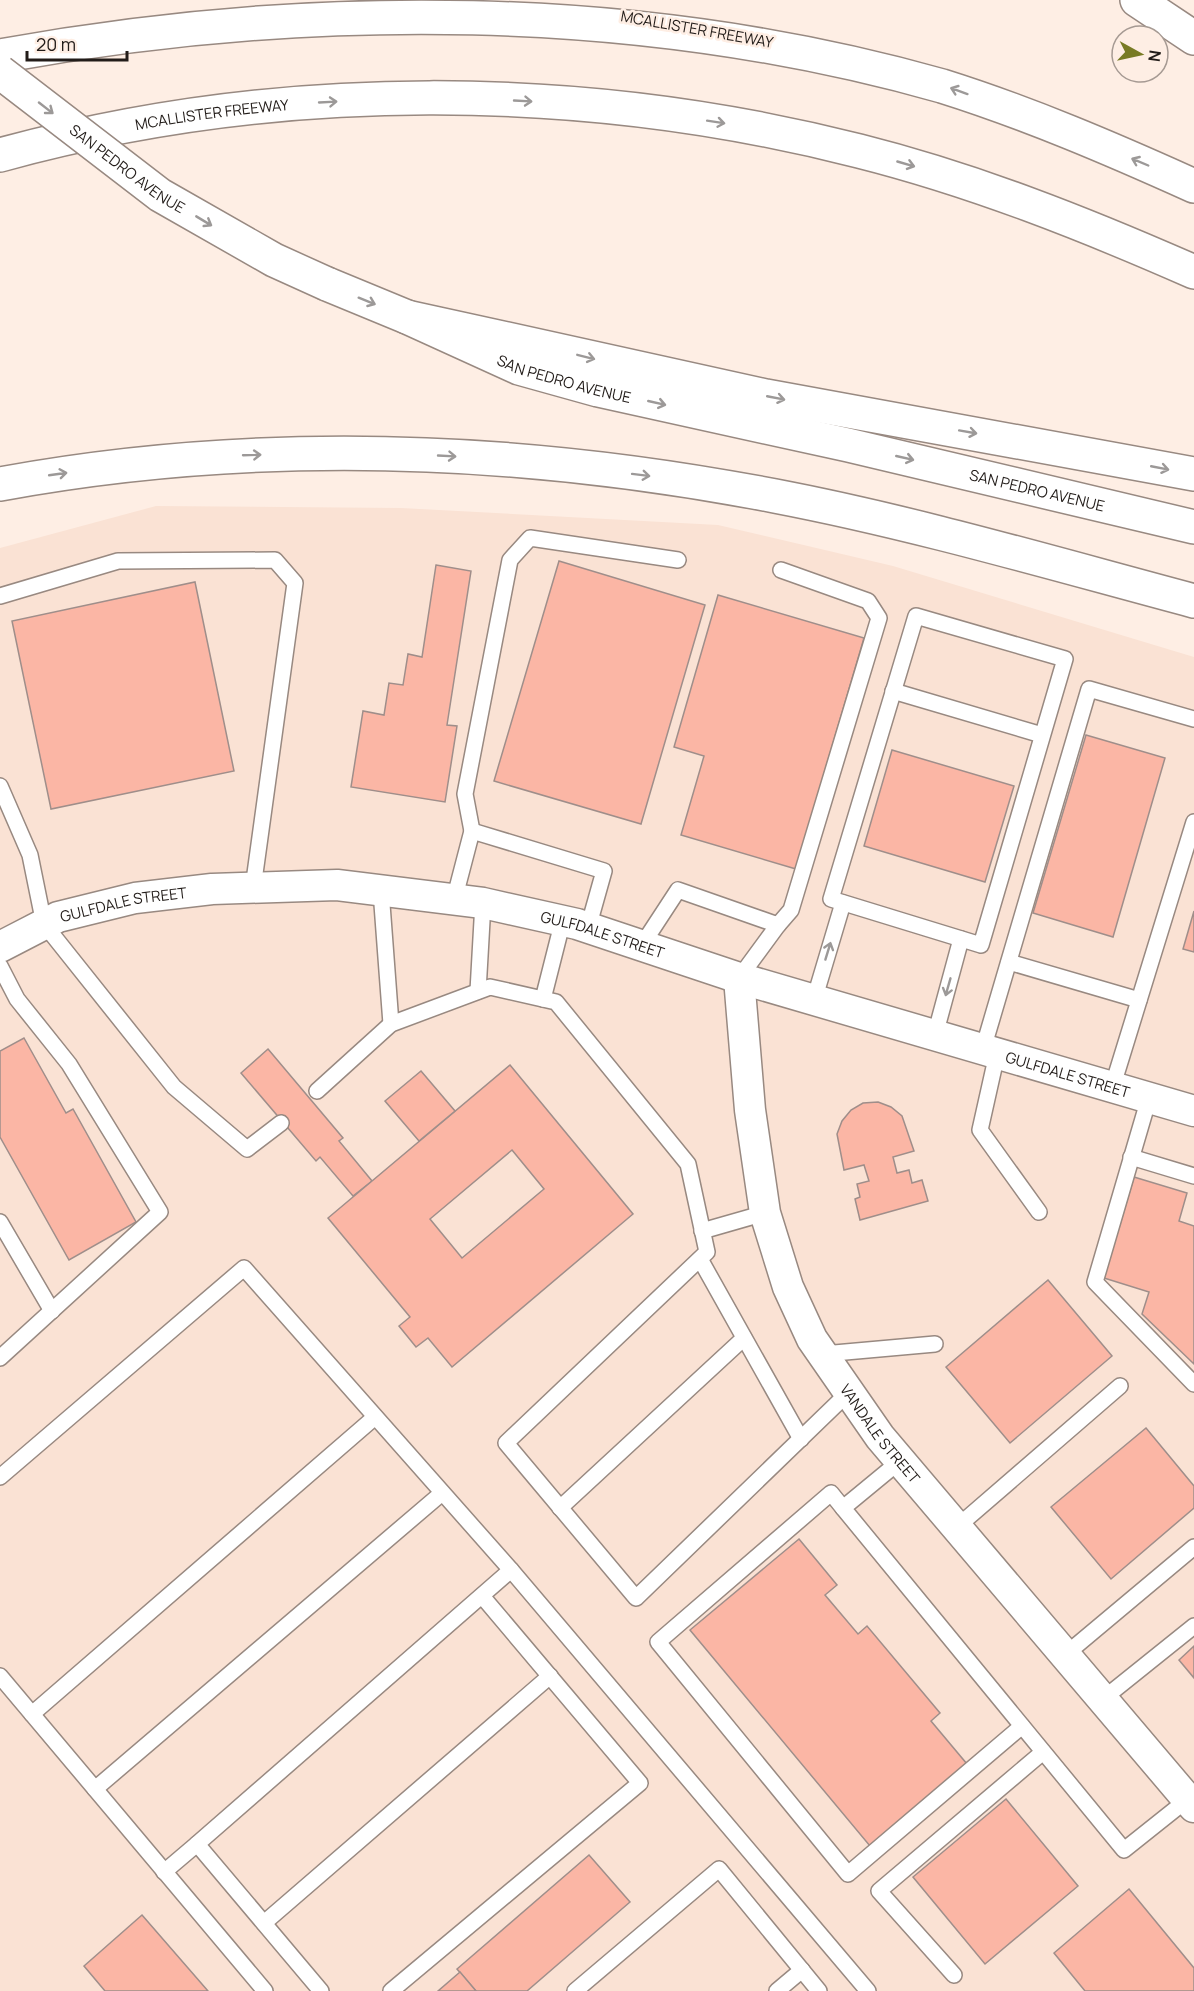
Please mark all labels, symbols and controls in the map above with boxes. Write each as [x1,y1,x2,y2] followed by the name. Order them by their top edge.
[619,5,776,53] street label: MCALLISTER FREEWAY
[27,24,128,62] scale bar
[1110,24,1170,84] north arrow
[36,32,76,56] text: 20 m
[1143,49,1167,63] text: N
[950,85,969,96] one-way arrow
[133,93,290,135] street label: MCALLISTER FREEWAY
[512,95,532,106] one-way arrow
[317,96,337,107] one-way arrow
[37,102,53,115] one-way arrow
[706,116,726,127] one-way arrow
[66,119,189,218] street label: SAN PEDRO AVENUE
[1132,156,1150,167] one-way arrow
[897,159,916,170] one-way arrow
[195,216,212,228] one-way arrow
[357,296,376,307] one-way arrow
[494,349,633,407] street label: SAN PEDRO AVENUE
[576,351,595,363] one-way arrow
[766,393,786,404] one-way arrow
[647,398,666,409] one-way arrow
[958,427,978,438] one-way arrow
[241,450,261,461] one-way arrow
[436,451,456,462] one-way arrow
[895,453,914,465] one-way arrow
[1150,462,1169,474] one-way arrow
[967,464,1107,516] street label: SAN PEDRO AVENUE
[47,468,67,479] one-way arrow
[630,470,650,481] one-way arrow
[58,882,188,927] street label: GULFDALE STREET
[539,906,667,963] street label: GULFDALE STREET
[823,942,834,961] one-way arrow
[942,977,953,996] one-way arrow
[1003,1046,1133,1102] street label: GULFDALE STREET
[836,1380,925,1488] street label: VANDALE STREET

